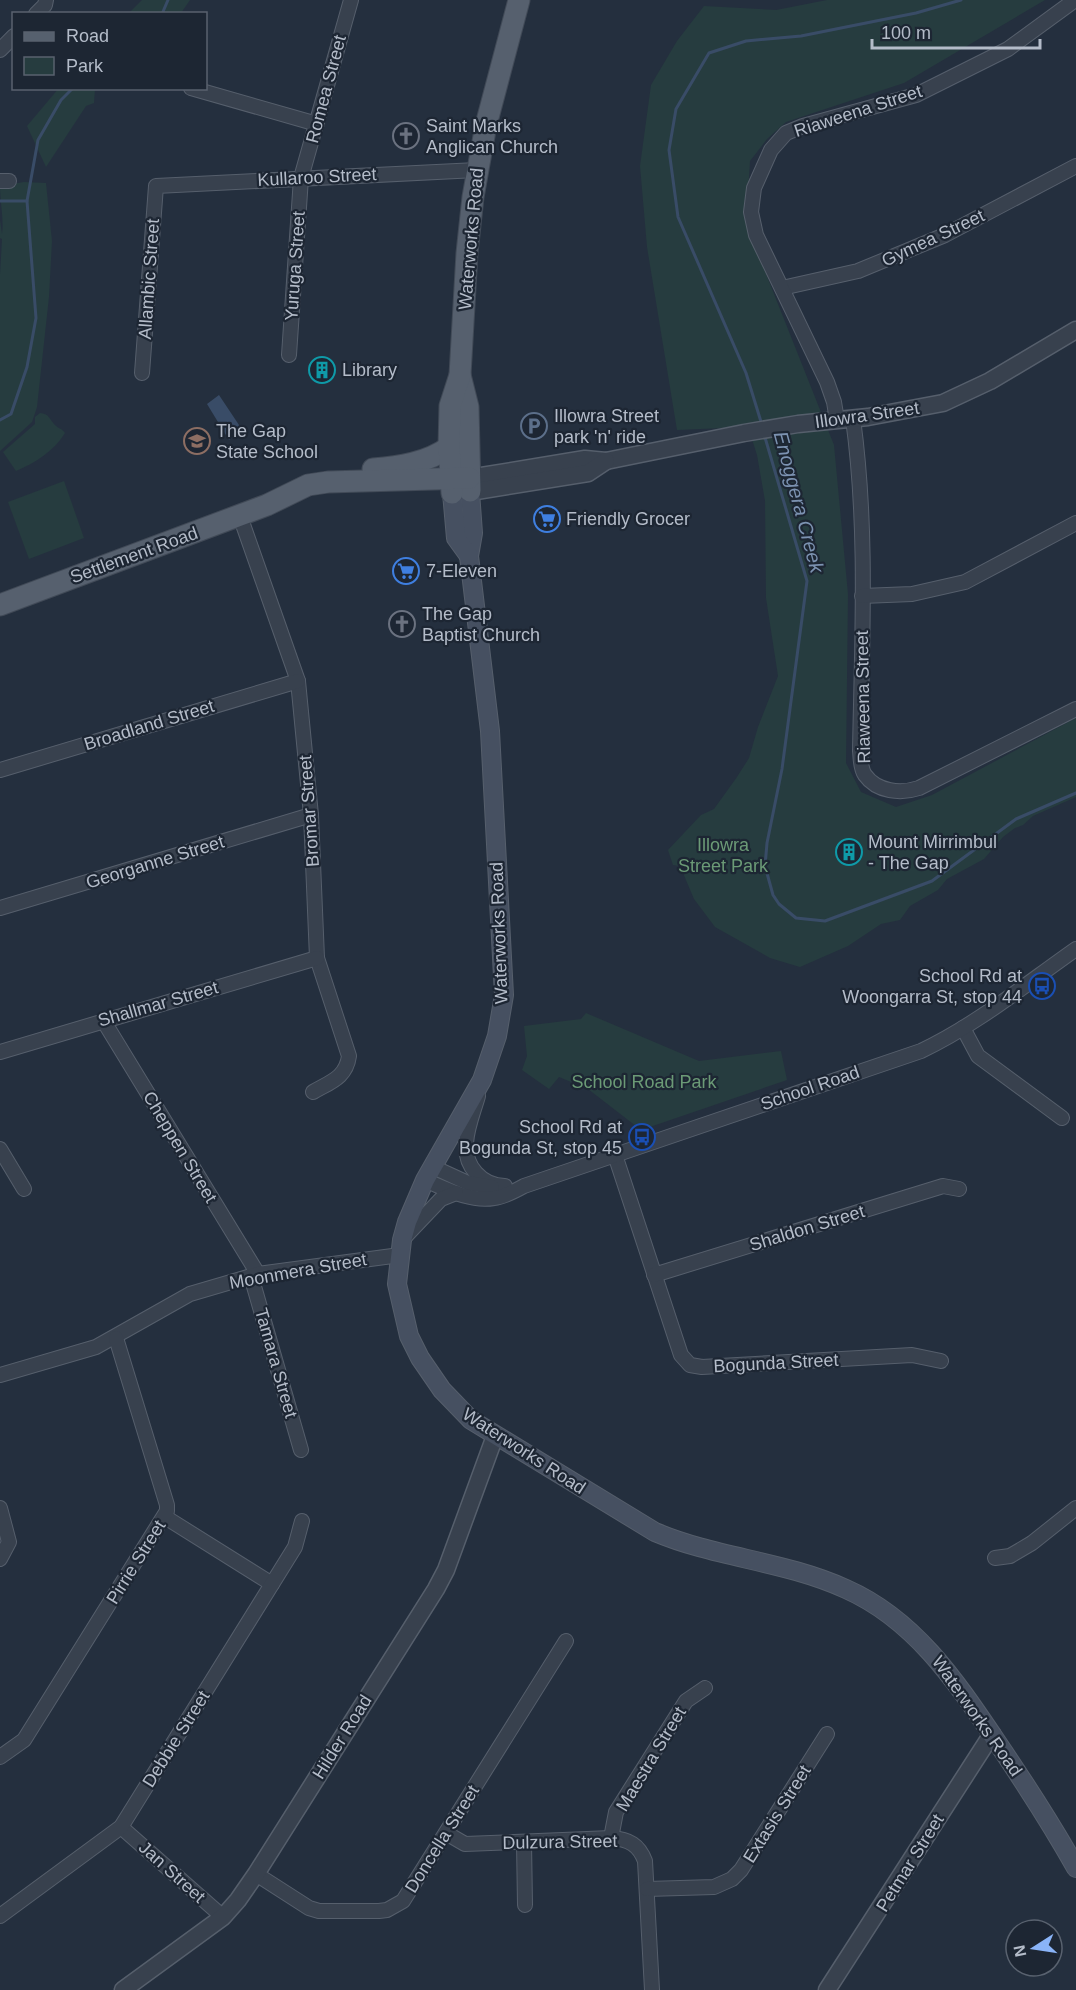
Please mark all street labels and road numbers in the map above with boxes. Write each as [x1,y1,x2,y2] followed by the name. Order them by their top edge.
[302,33,350,145] street label: Romea Street
[792,81,924,141] street label: Riaweena Street
[257,164,377,190] street label: Kullaroo Street
[455,167,487,311] street label: Waterworks Road
[878,205,988,271] street label: Gymea Street
[281,210,309,322] street label: Yuruga Street
[135,218,163,340] street label: Allambic Street
[814,398,920,432] street label: Illowra Street
[68,523,200,587] street label: Settlement Road
[852,630,874,764] street label: Riaweena Street
[81,696,217,754] street label: Broadland Street
[295,754,323,868] street label: Bromar Street
[84,832,226,892] street label: Georganne Street
[487,862,511,1004] street label: Waterworks Road
[96,977,220,1031] street label: Shallmar Street
[758,1062,862,1114] street label: School Road
[139,1088,221,1206] street label: Cheppen Street
[747,1201,867,1255] street label: Shaldon Street
[228,1249,368,1293] street label: Moonmera Street
[251,1306,301,1420] street label: Tamara Street
[713,1350,839,1376] street label: Bogunda Street
[459,1404,589,1498] street label: Waterworks Road
[102,1516,170,1608] street label: Pirrie Street
[928,1652,1026,1780] street label: Waterworks Road
[138,1687,214,1791] street label: Debbie Street
[308,1691,376,1783] street label: Hilder Road
[612,1703,690,1815] street label: Maestra Street
[739,1762,815,1866] street label: Extasis Street
[401,1782,483,1896] street label: Doncella Street
[872,1811,948,1915] street label: Petmar Street
[502,1831,618,1853] street label: Dulzura Street
[135,1837,209,1907] street label: Jan Street

